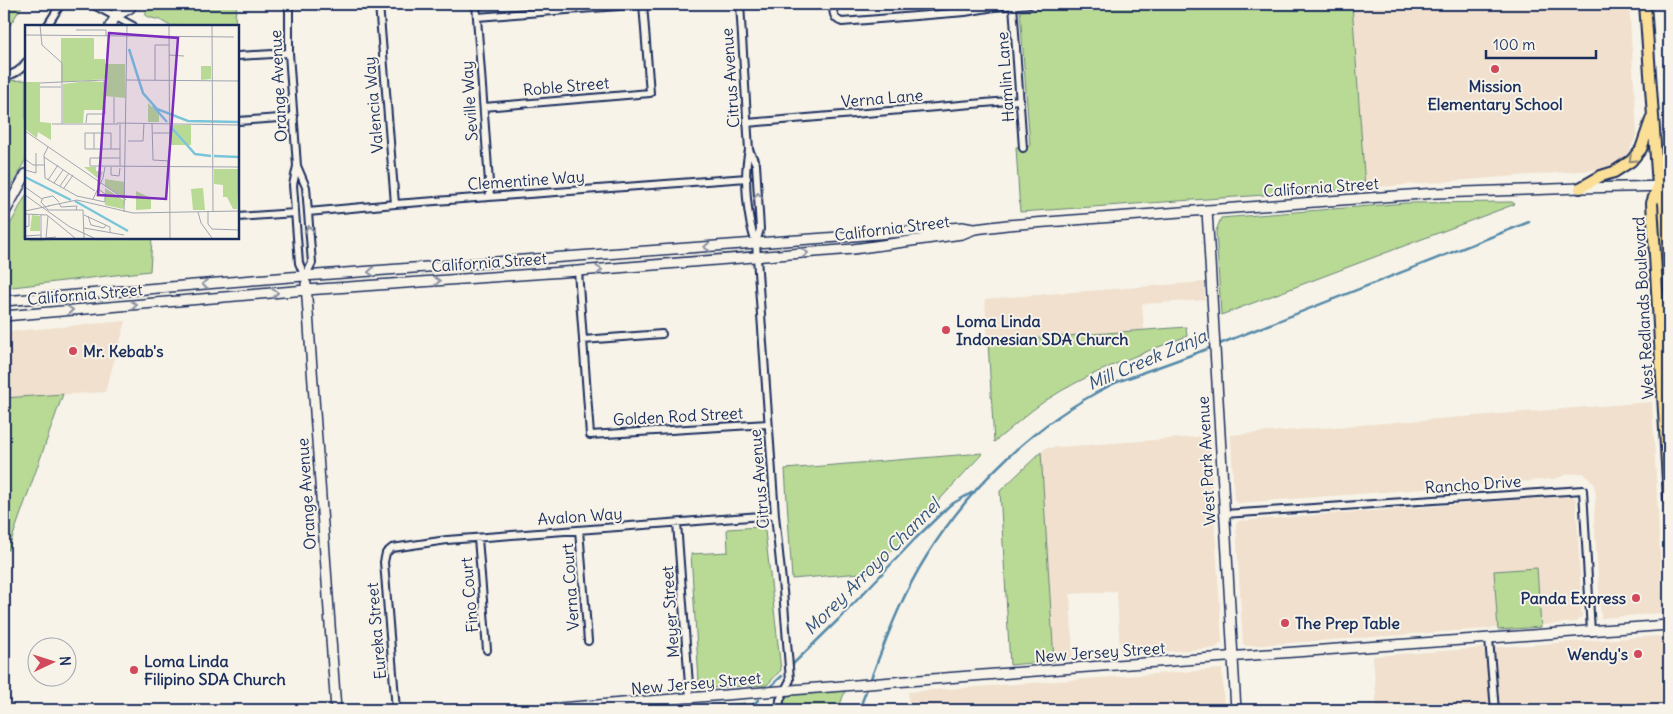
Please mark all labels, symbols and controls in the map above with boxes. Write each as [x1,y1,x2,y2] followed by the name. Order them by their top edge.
[25,25,239,239] inset map
[717,27,743,129] street label: Citrus Avenue
[1486,28,1596,60] scale bar
[265,29,291,143] street label: Orange Avenue
[992,31,1018,123] street label: Hamlin Lane
[1493,35,1535,54] text: 100 m
[359,56,387,154] street label: Valencia Way
[456,60,482,142] street label: Seville Way
[1489,63,1501,75] marker: Mission Elementary School
[522,72,611,100] street label: Roble Street
[1427,76,1563,115] place label: Mission Elementary School
[840,84,924,112] street label: Verna Lane
[1628,153,1637,162] one-way arrow
[467,166,585,194] street label: Clementine Way
[1263,173,1380,201] street label: California Street
[752,192,763,200] one-way arrow
[833,211,951,245] street label: California Street
[1628,216,1658,400] street label: West Redlands Boulevard
[304,225,315,233] one-way arrow
[703,241,711,252] one-way arrow
[802,247,810,258] one-way arrow
[431,248,548,276] street label: California Street
[596,264,604,275] one-way arrow
[367,266,375,277] one-way arrow
[433,276,441,287] one-way arrow
[200,278,208,289] one-way arrow
[26,279,144,309] street label: California Street
[271,288,279,299] one-way arrow
[131,299,139,310] one-way arrow
[66,305,74,316] one-way arrow
[956,311,1129,349] place label: Loma Linda Indonesian SDA Church
[1084,323,1211,395] water label: Mill Creek Zanja
[940,324,952,336] marker: Loma Linda Indonesian SDA Church
[83,341,164,361] place label: Mr. Kebab's
[67,345,79,357] marker: Mr. Kebab's
[1193,396,1219,526] street label: West Park Avenue
[613,403,744,429] street label: Golden Rod Street
[745,428,773,530] street label: Citrus Avenue
[292,437,320,551] street label: Orange Avenue
[1424,471,1522,497] street label: Rancho Drive
[799,492,947,640] water label: Morey Arroyo Channel
[537,503,623,529] street label: Avalon Way
[557,542,583,631] street label: Verna Court
[456,556,482,633] street label: Fino Court
[657,565,683,659] street label: Meyer Street
[362,581,390,680] street label: Eureka Street
[1520,588,1626,609] place label: Panda Express
[1630,592,1642,604] marker: Panda Express
[1295,613,1400,634] place label: The Prep Table
[1279,617,1291,629] marker: The Prep Table
[28,636,78,686] north arrow
[1034,637,1166,667] street label: New Jersey Street
[1567,644,1628,665] place label: Wendy's
[1632,648,1644,660] marker: Wendy's
[144,651,286,690] place label: Loma Linda Filipino SDA Church
[56,656,74,667] text: N
[128,664,140,676] marker: Loma Linda Filipino SDA Church
[630,667,763,699] street label: New Jersey Street

